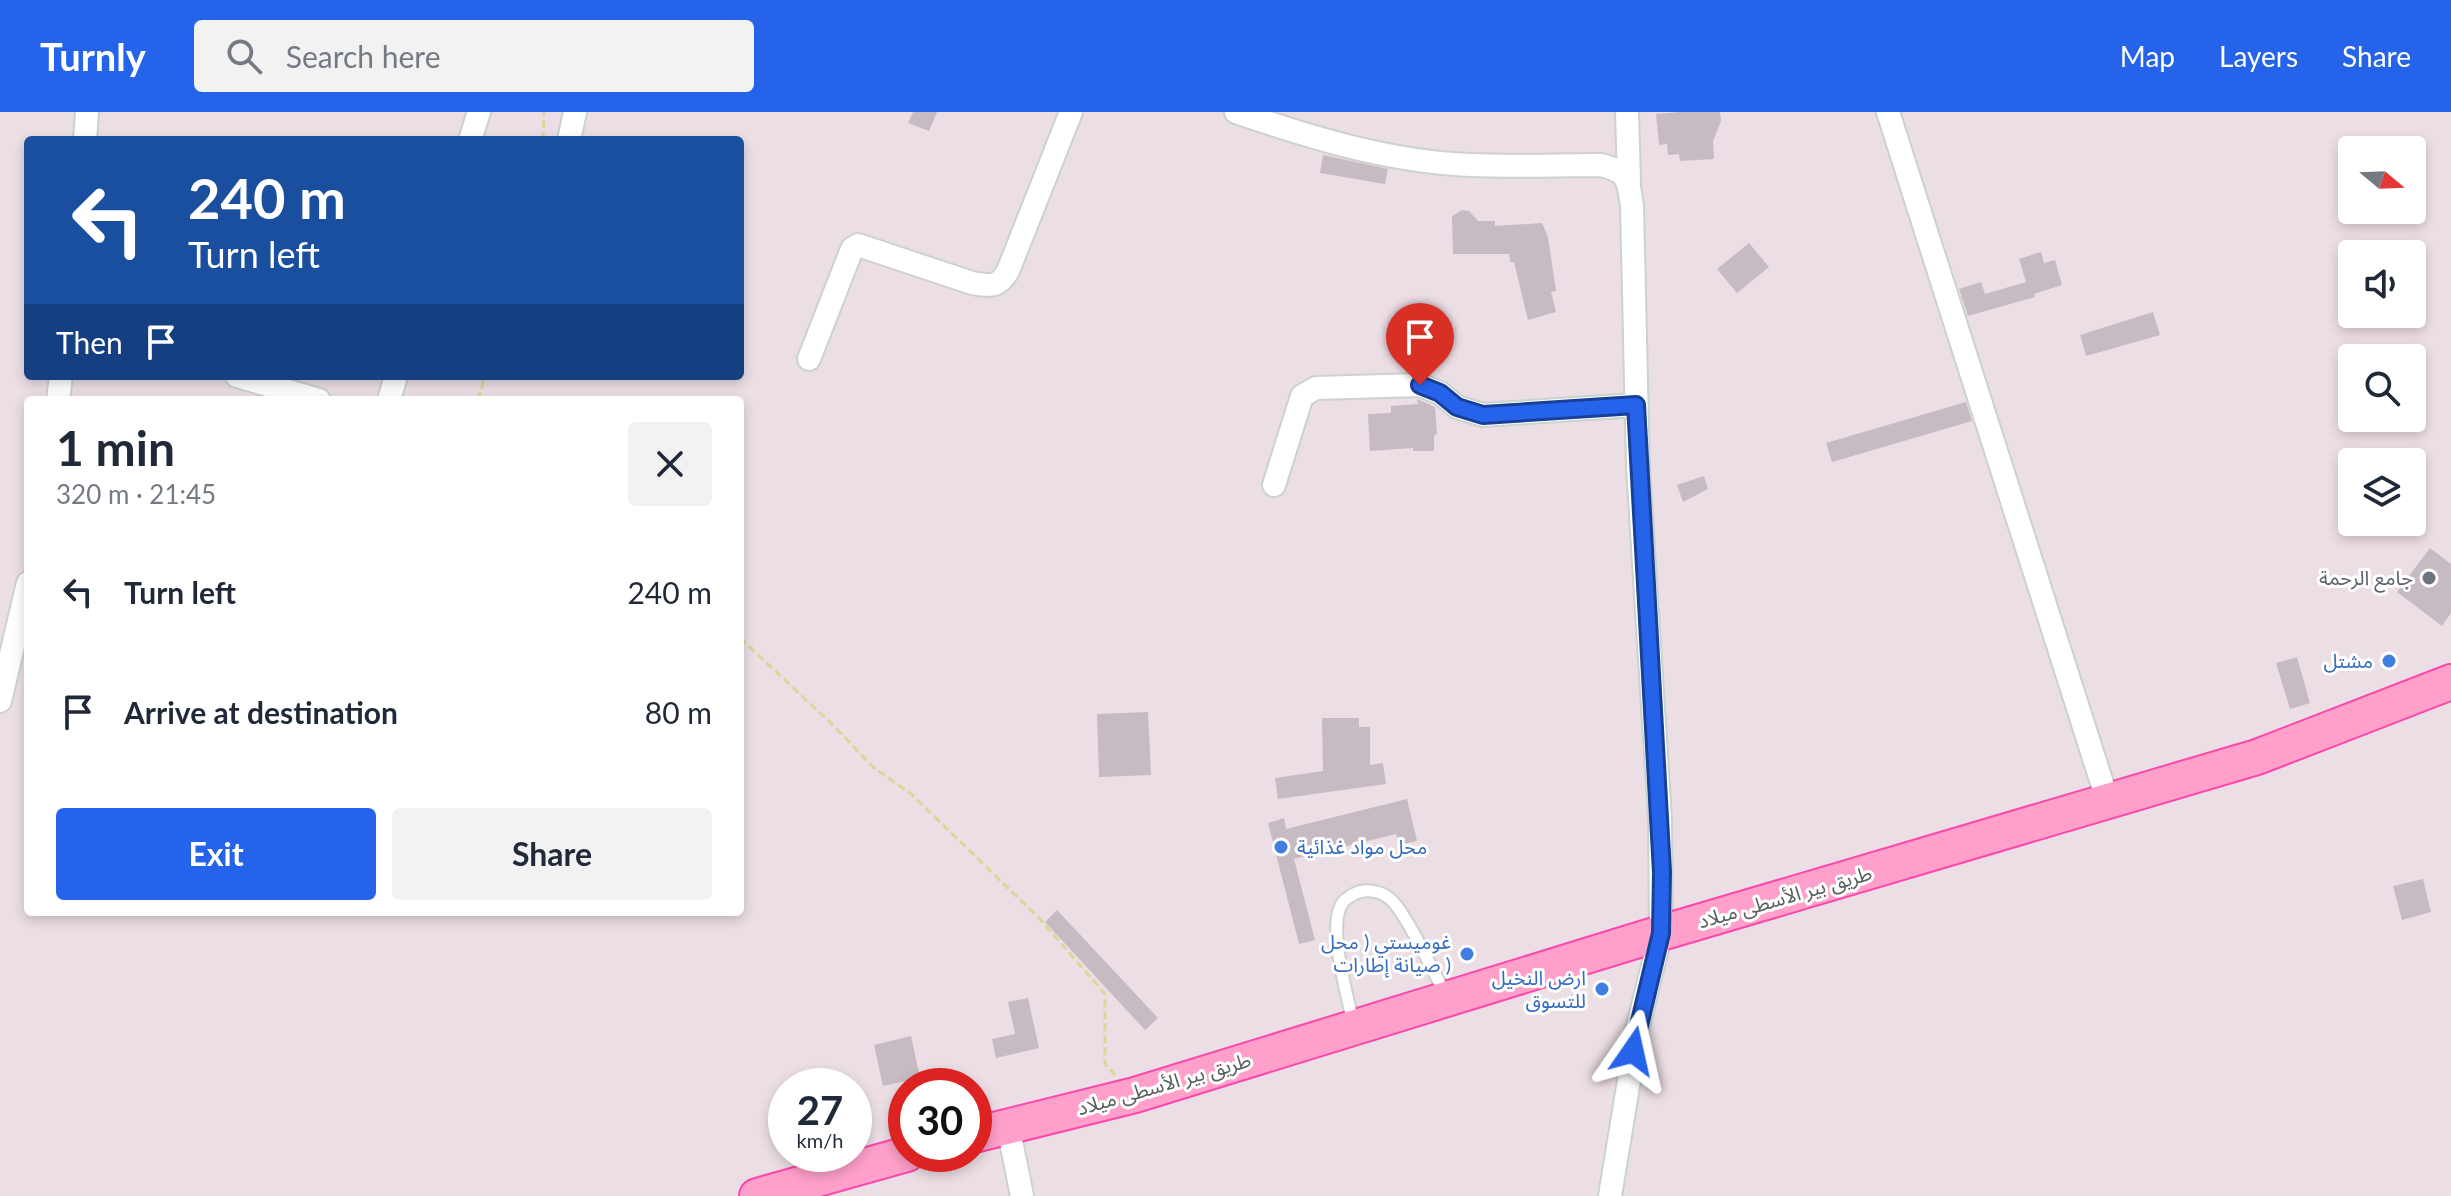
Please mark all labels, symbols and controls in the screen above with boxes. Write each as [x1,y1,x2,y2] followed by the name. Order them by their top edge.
[194,20,754,92] search box
[40,33,146,79] text: Turnly
[222,34,266,78] icon: search
[286,38,441,74] text: Search here
[2120,39,2175,73] text: Map
[2219,39,2298,73] text: Layers
[2342,39,2411,73] text: Share
[2338,136,2426,224] north arrow
[2338,136,2426,536] map controls
[188,164,346,231] text: 240 m
[56,168,160,272] icon: left
[188,232,320,276] text: Turn left
[2338,240,2426,328] button: sound
[1386,303,1454,385] pin
[1398,315,1442,359] icon: arrive
[139,320,183,364] icon: arrive
[56,324,123,360] text: Then
[2338,344,2426,432] button: search
[56,419,175,476] text: 1 min
[628,422,712,506] button: close
[2338,448,2426,536] button: layers
[56,478,216,510] text: 320 m · 21:45
[2319,565,2413,593] place label: جامع الرحمة
[2420,569,2438,587] marker: جامع الرحمة
[56,570,100,614] icon: left
[124,574,236,610] text: Turn left
[627,574,712,610] text: 240 m
[2323,648,2373,673] place label: مشتل
[2380,652,2398,670] marker: مشتل
[56,690,100,734] icon: arrive
[124,694,398,730] text: Arrive at destination
[645,694,712,730] text: 80 m
[56,808,376,900] button: Exit
[392,808,712,900] button: Share
[1297,834,1427,859] place label: محل مواد غذائية
[1272,838,1290,856] marker: محل مواد غذائية
[1695,860,1875,934] street label: طريق بير الأسطى ميلاد
[1321,929,1451,978] place label: غوميستي ( محل صيانة إطارات )
[1458,945,1476,963] marker: غوميستي ( محل صيانة إطارات )
[1492,965,1586,1013] place label: ارض النخيل للتسوق
[1593,980,1611,998] marker: ارض النخيل للتسوق
[1591,1009,1675,1093] position arrow
[1074,1047,1254,1121] street label: طريق بير الأسطى ميلاد
[888,1068,992,1172] speed limit sign: 30
[797,1086,843,1134] text: 27
[797,1128,843,1152] text: km/h

